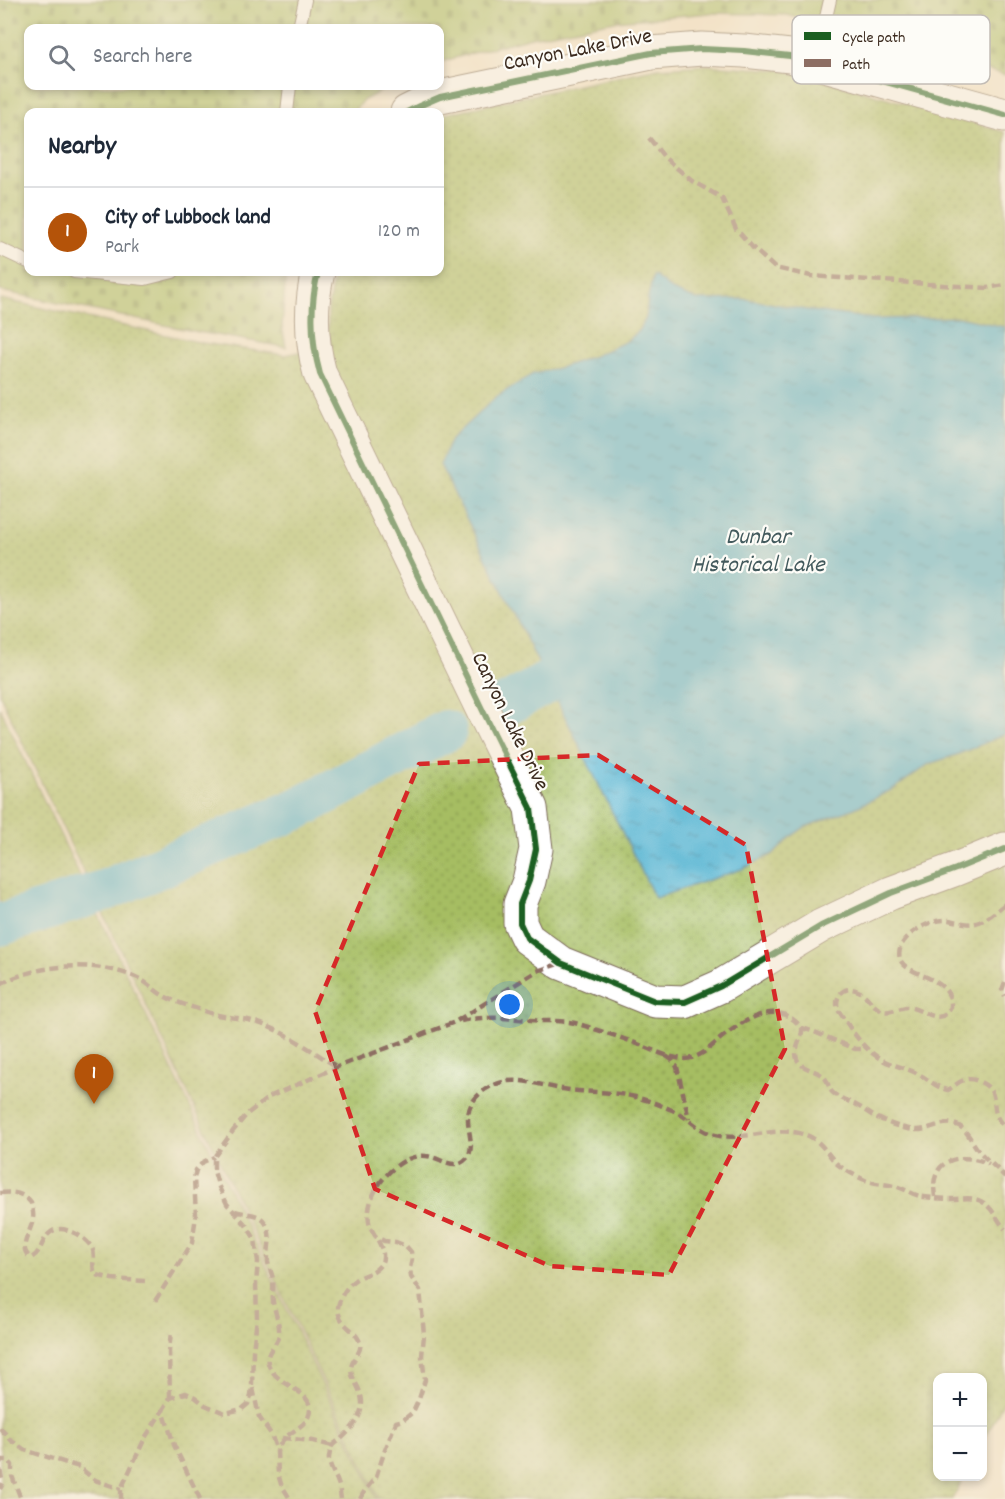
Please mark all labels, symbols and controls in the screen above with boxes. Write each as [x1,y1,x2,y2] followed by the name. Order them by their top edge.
[792,15,990,84] legend
[501,21,655,81] street label: Canyon Lake Drive
[24,24,444,90] search box
[842,27,905,50] text: Cycle path
[45,41,78,74] icon: search
[93,42,192,73] text: Search here
[842,54,870,77] text: Path
[48,129,116,166] text: Nearby
[105,203,271,234] text: City of Lubbock land
[65,218,70,246] text: 1
[378,218,420,246] text: 120 m
[105,234,139,262] text: Park
[691,521,826,583] water label: Dunbar Historical Lake
[462,647,556,797] street label: Canyon Lake Drive
[495,990,524,1019] your location
[74,1054,113,1104] pin: 1
[933,1373,987,1481] map controls
[933,1373,987,1427] button: +
[933,1427,987,1481] button: −

